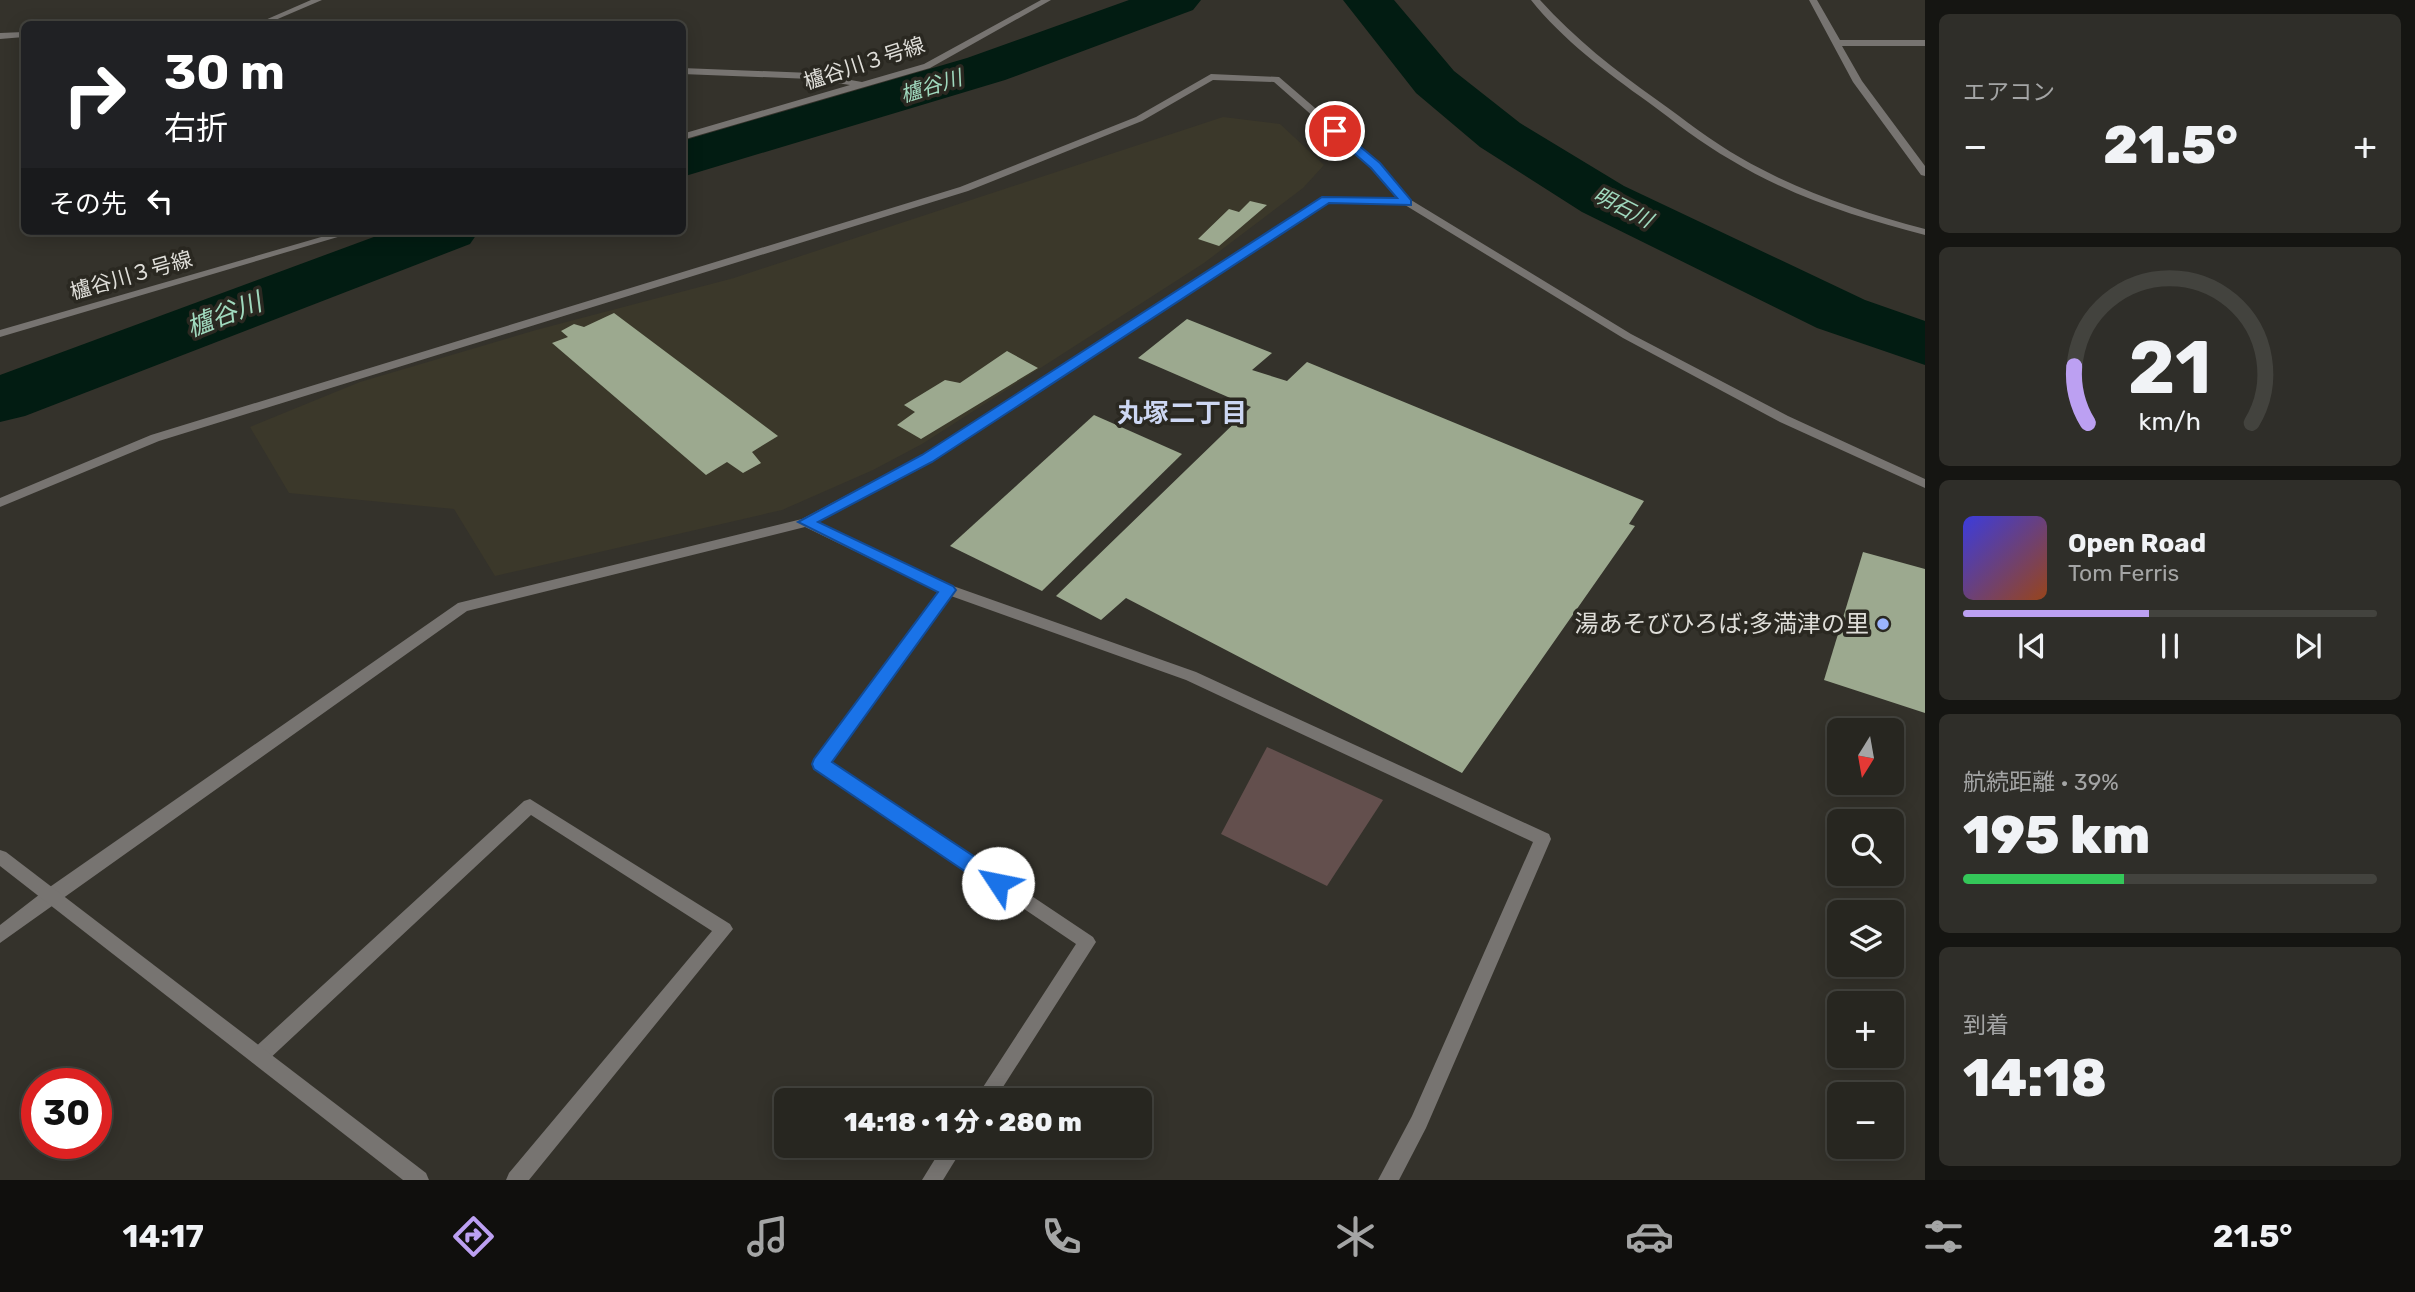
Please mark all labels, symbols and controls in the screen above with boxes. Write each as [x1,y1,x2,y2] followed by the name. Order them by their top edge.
[800,32,928,94] street label: 櫨谷川３号線
[164,43,285,101] text: 30 m
[49,49,140,140] icon: right
[897,64,967,107] water label: 櫨谷川
[1963,78,2055,106] text: エアコン
[1305,101,1365,161] pin
[164,109,228,147] text: 右折
[1316,112,1354,150] icon: arrive
[2103,114,2238,176] text: 21.5°
[1963,123,1988,169] text: −
[2353,123,2377,169] text: +
[141,182,179,220] icon: left
[1589,182,1659,233] water label: 明石川
[49,189,127,220] text: その先
[67,246,195,304] street label: 櫨谷川３号線
[182,285,269,343] water label: 櫨谷川
[2128,325,2212,411] text: 21
[1117,398,1247,429] district label: 丸塚二丁目
[2139,407,2201,436] text: km/h
[2068,528,2206,559] text: Open Road
[2068,559,2179,587] text: Tom Ferris
[1574,610,1869,638] place label: 湯あそびひろば;多満津の里
[1875,616,1891,632] marker: 湯あそびひろば;多満津の里
[2013,627,2051,665] icon: previous
[2151,627,2189,665] icon: pause
[2289,627,2327,665] icon: next
[1827,718,1904,794] north arrow
[1827,718,1904,1159] map controls
[1963,768,2119,796] text: 航続距離 · 39%
[1963,804,2150,866] text: 195 km
[1827,809,1904,886] button: search
[961,846,1035,920] position arrow
[1827,900,1904,977] button: layers
[1827,991,1904,1068] button: +
[1963,1011,2009,1039] text: 到着
[1963,1047,2107,1109] text: 14:18
[21,1068,112,1159] speed limit sign: 30
[1827,1082,1904,1159] button: −
[844,1107,1082,1138] text: 14:18 · 1 分 · 280 m
[449,1212,498,1261] icon: directions
[743,1212,792,1261] icon: music
[1037,1212,1086,1261] icon: phone
[1331,1212,1380,1261] icon: climate
[1625,1212,1674,1261] icon: car
[1919,1212,1968,1261] icon: filters
[123,1217,204,1255] text: 14:17
[2213,1217,2292,1255] text: 21.5°

